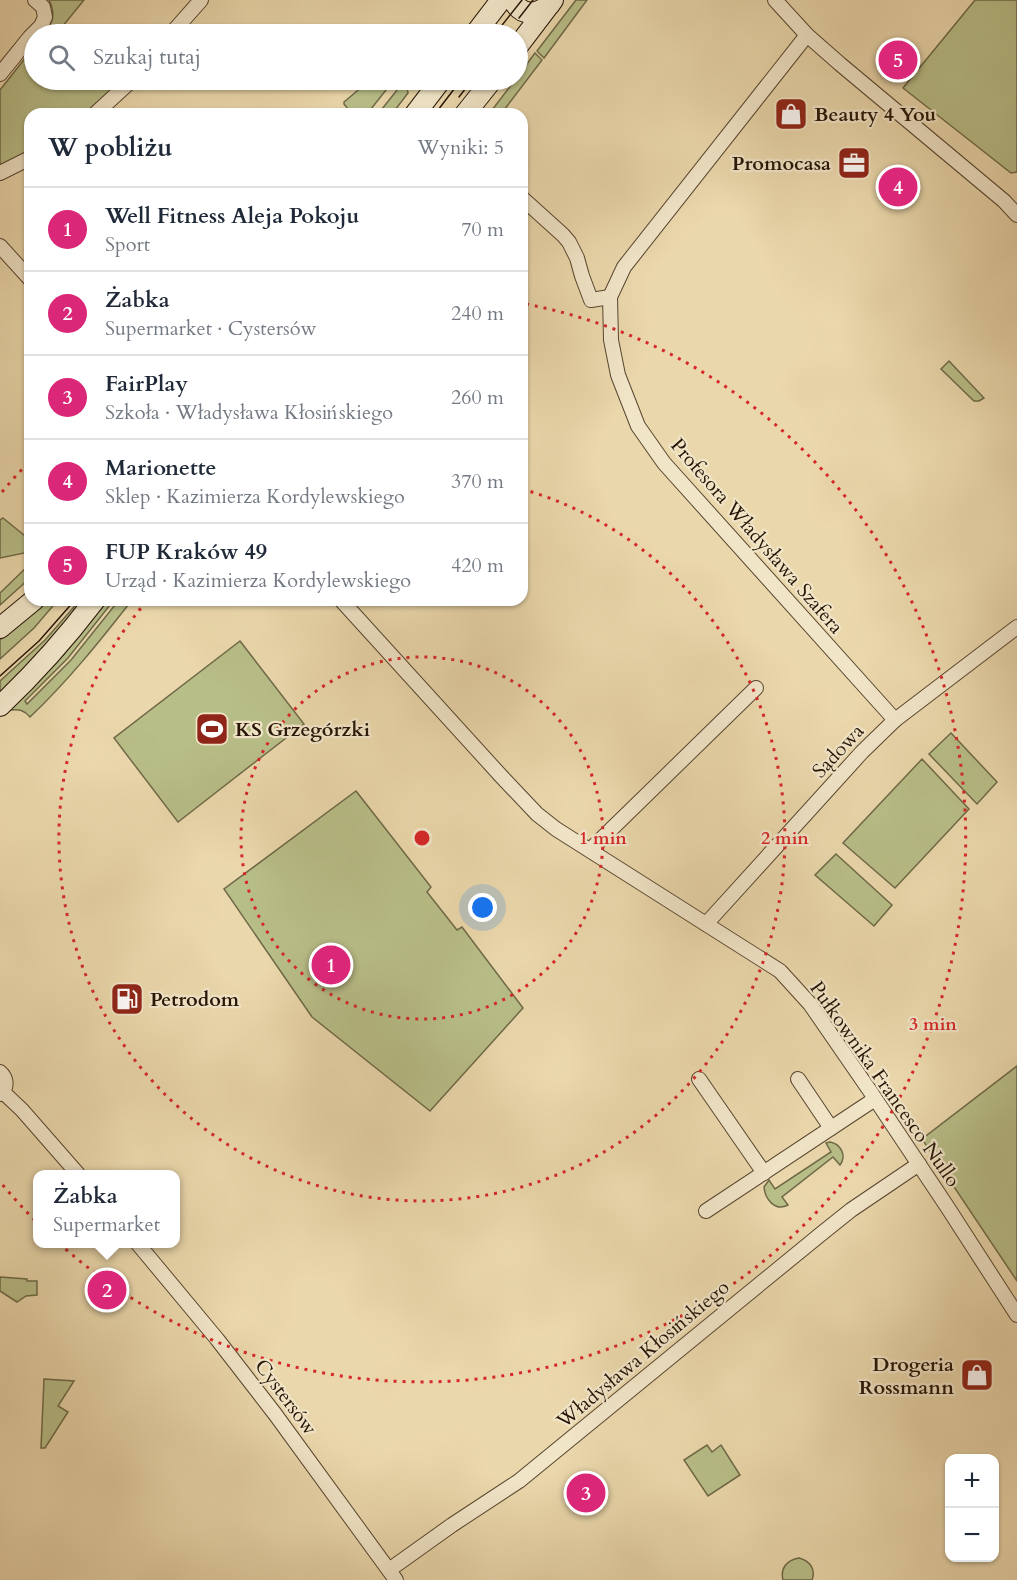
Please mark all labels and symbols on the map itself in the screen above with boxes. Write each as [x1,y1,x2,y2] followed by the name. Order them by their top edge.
[878,38,918,82] pin: 5
[773,96,809,132] shop icon: Beauty 4 You
[814,101,937,128] place label: Beauty 4 You
[836,145,872,181] office icon: Promocasa
[732,150,831,177] place label: Promocasa
[878,164,918,210] pin: 4
[664,432,850,640] street label: Profesora Władysława Szafera
[194,711,230,747] sports icon: KS Grzegórzki
[235,716,370,743] place label: KS Grzegórzki
[806,718,870,784] street label: Sądowa
[579,826,627,851] text: 1 min
[761,826,809,851] text: 2 min
[412,828,432,848] centre of rings
[468,893,497,922] your location
[312,942,350,988] pin: 1
[804,976,967,1192] street label: Pułkownika Francesco Nullo
[109,981,145,1017] fuel station icon: Petrodom
[150,986,240,1013] place label: Petrodom
[909,1012,957,1037] text: 3 min
[88,1268,126,1312] pin: 2
[550,1274,735,1435] street label: Władysława Kłosińskiego
[859,1351,954,1401] place label: Drogeria Rossmann
[249,1353,323,1441] street label: Cystersów
[959,1357,995,1393] shop icon: Drogeria Rossmann
[566,1470,606,1516] pin: 3

